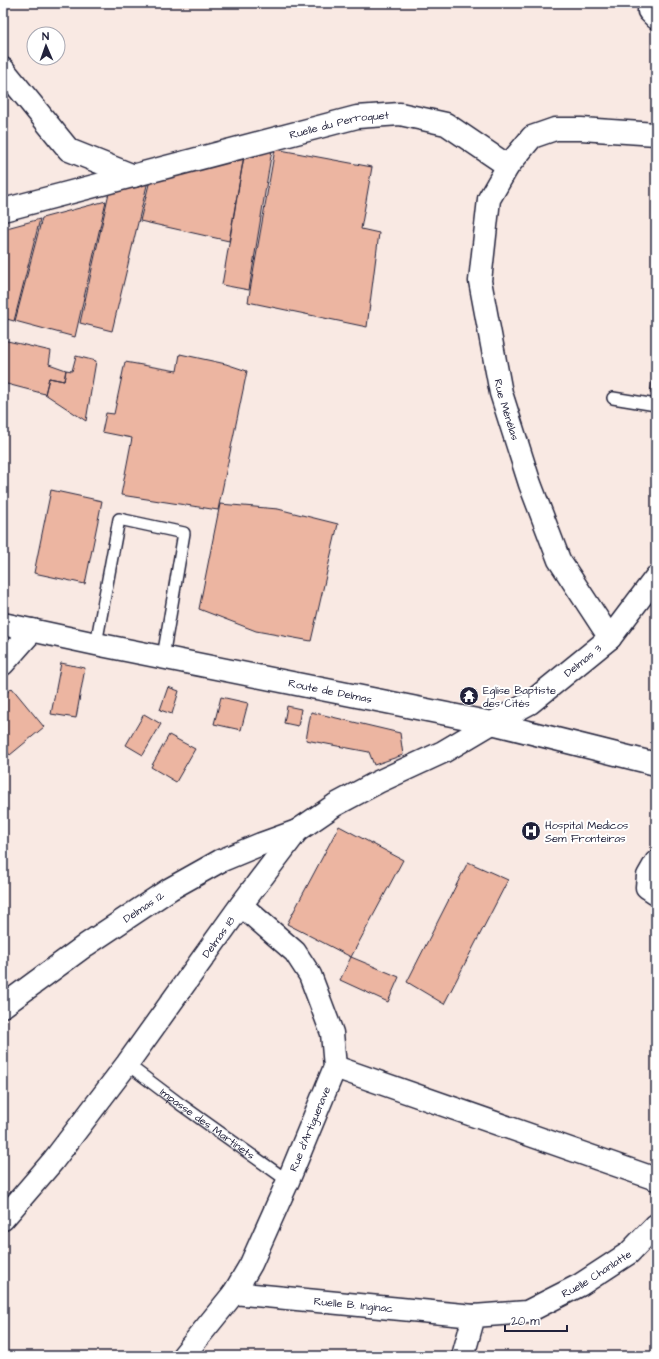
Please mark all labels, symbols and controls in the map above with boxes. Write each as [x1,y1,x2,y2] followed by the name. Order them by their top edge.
[26,26,66,66] north arrow
[42,29,49,44] text: N
[288,108,390,143] street label: Ruelle du Perroquet
[491,378,523,443] street label: Rue Ménélas
[561,641,605,681] street label: Delmas 3
[287,676,374,707] street label: Route de Delmas
[483,683,556,711] place label: Eglise Baptiste des Cités
[458,685,480,707] temple icon: Eglise Baptiste des Cités
[545,818,629,846] place label: Hospital Medicos Sem Fronteiras
[520,820,542,842] hospital icon: Hospital Medicos Sem Fronteiras
[120,888,168,926] street label: Delmas 12
[199,913,238,961] street label: Delmas 18
[286,1084,334,1174] street label: Rue d'Artiguenave
[157,1085,258,1163] street label: Impasse des Martinets
[559,1246,634,1301] street label: Ruelle Chanlatte
[313,1294,394,1316] street label: Ruelle B. Inginac
[505,1307,567,1333] scale bar
[511,1313,540,1330] text: 20 m

